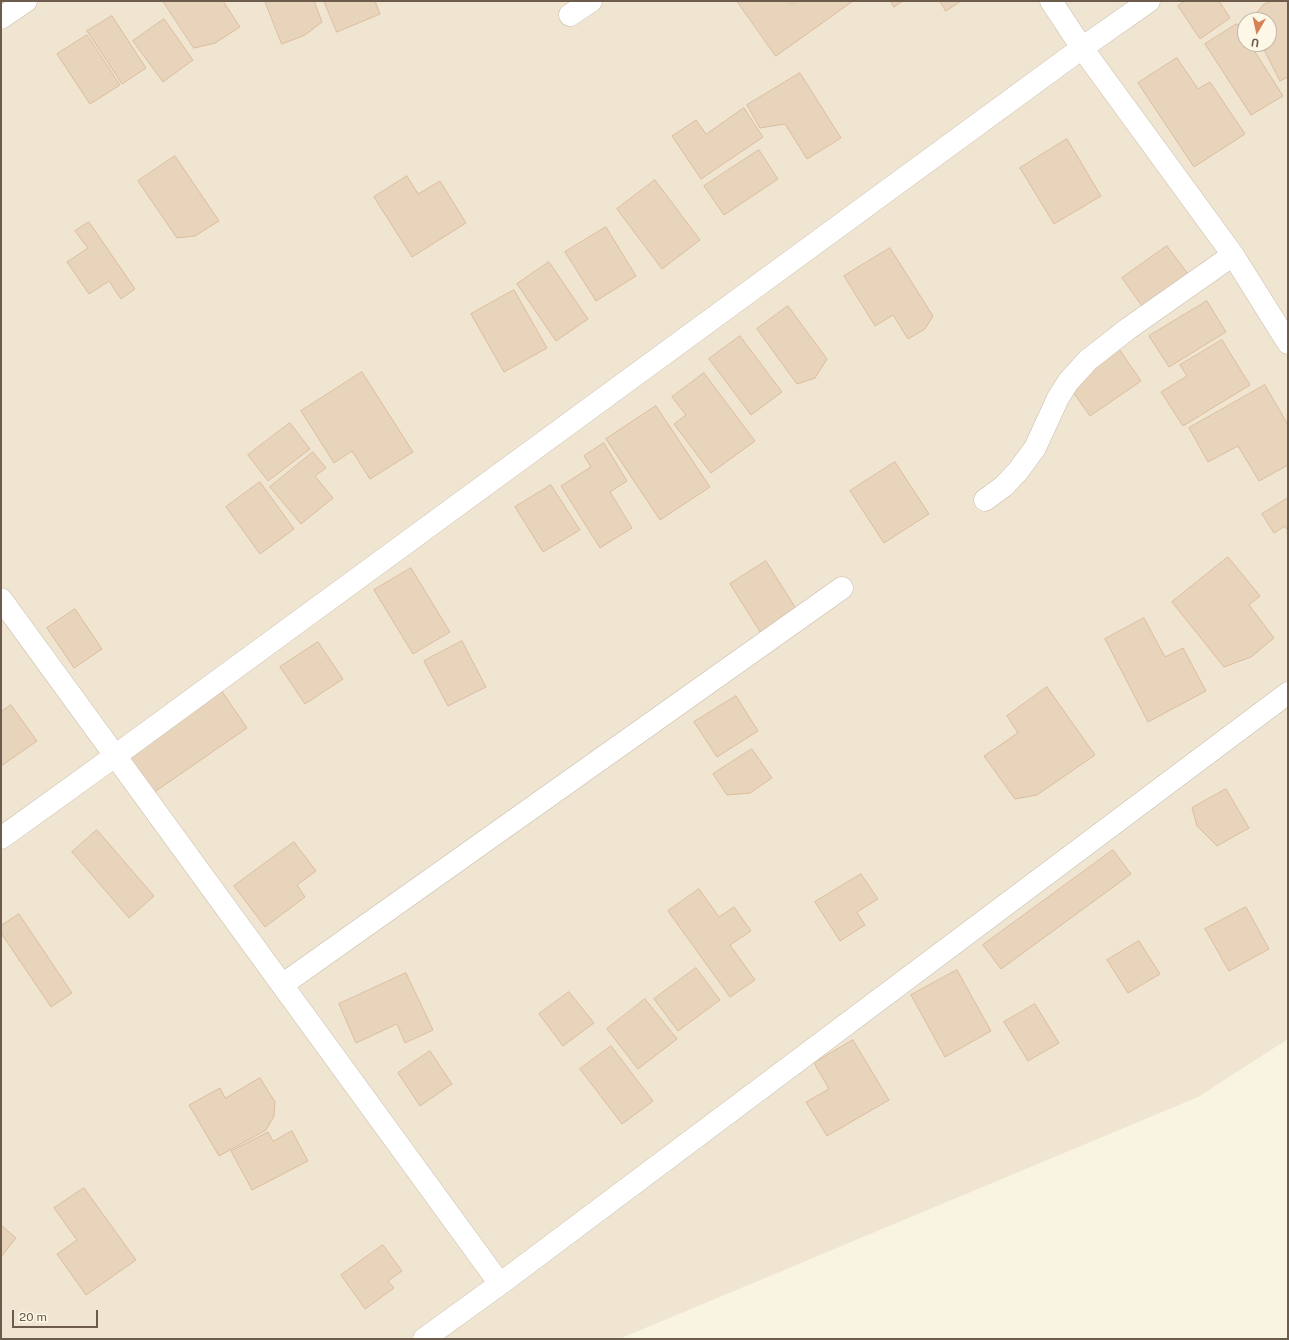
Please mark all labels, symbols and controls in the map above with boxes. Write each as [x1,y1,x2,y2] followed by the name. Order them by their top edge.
[1237,12,1277,52] north arrow
[1250,36,1260,49] text: U
[14,1302,100,1328] scale bar
[19,1310,47,1324] text: 20 m

